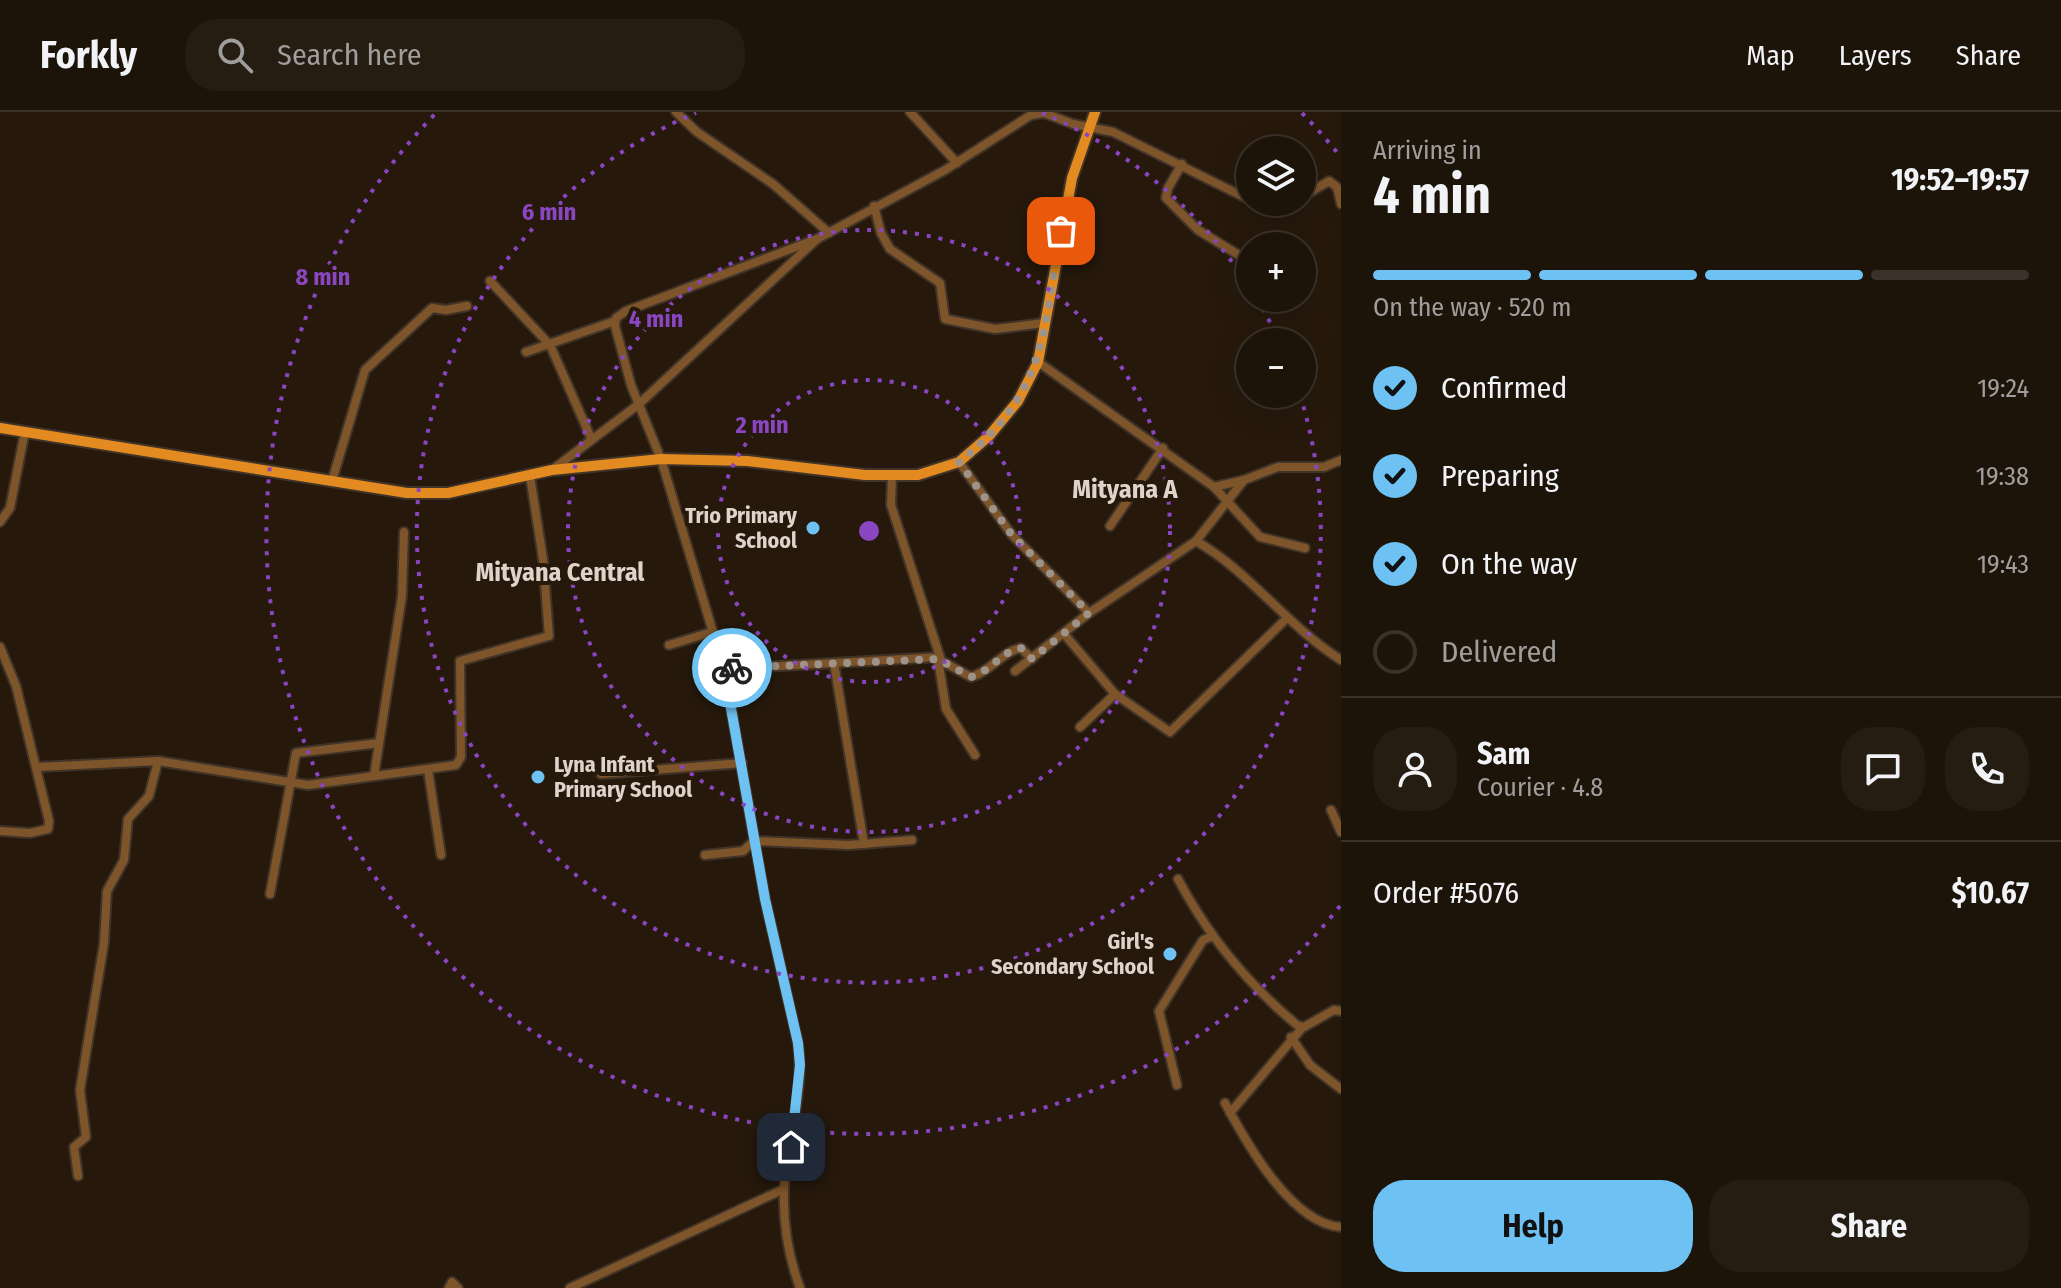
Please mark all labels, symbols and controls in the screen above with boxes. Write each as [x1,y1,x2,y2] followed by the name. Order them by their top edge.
[185,19,745,91] search box
[40,32,137,78] text: Forkly
[213,33,257,77] icon: search
[277,37,422,73] text: Search here
[1746,39,1795,72] text: Map
[1839,39,1912,72] text: Layers
[1956,39,2021,72] text: Share
[1373,135,1482,166] text: Arriving in
[1236,136,1316,408] map controls
[1236,136,1316,216] button: layers
[1891,162,2029,198] text: 19:52–19:57
[1373,164,1491,227] text: 4 min
[1027,197,1095,265] pin
[522,198,576,226] text: 6 min
[1039,209,1083,253] icon: bag
[1236,232,1316,312] button: +
[296,263,350,291] text: 8 min
[1373,292,1571,323] text: On the way · 520 m
[629,305,683,333] text: 4 min
[1236,328,1316,408] button: −
[1373,366,1417,410] icon: check
[1441,370,1567,406] text: Confirmed
[1977,373,2029,404] text: 19:24
[734,411,789,439] text: 2 min
[1373,454,1417,498] icon: check
[1441,458,1559,494] text: Preparing
[1976,461,2029,492] text: 19:38
[1072,474,1179,505] district label: Mityana A
[685,502,798,554] place label: Trio Primary School
[855,517,883,545] centre of rings
[804,519,822,537] marker: Trio Primary School
[1373,542,1417,586] icon: check
[1441,546,1577,582] text: On the way
[1977,549,2029,580] text: 19:43
[476,557,645,588] district label: Mityana Central
[692,628,772,708] courier
[1441,634,1557,670] text: Delivered
[710,646,754,690] icon: bike
[1373,727,1457,811] button: person
[1841,727,1925,811] button: chat
[1945,727,2029,811] button: phone
[1477,736,1530,772] text: Sam
[554,751,693,803] place label: Lyna Infant Primary School
[529,768,547,786] marker: Lyna Infant Primary School
[1477,772,1603,803] text: Courier · 4.8
[1373,875,1519,911] text: Order #5076
[1952,875,2029,911] text: $10.67
[991,928,1155,980] place label: Girl's Secondary School
[1161,945,1179,963] marker: Girl's Secondary School
[757,1113,825,1181] pin
[769,1125,813,1169] icon: home
[1373,1180,1693,1272] button: Help
[1709,1180,2029,1272] button: Share

